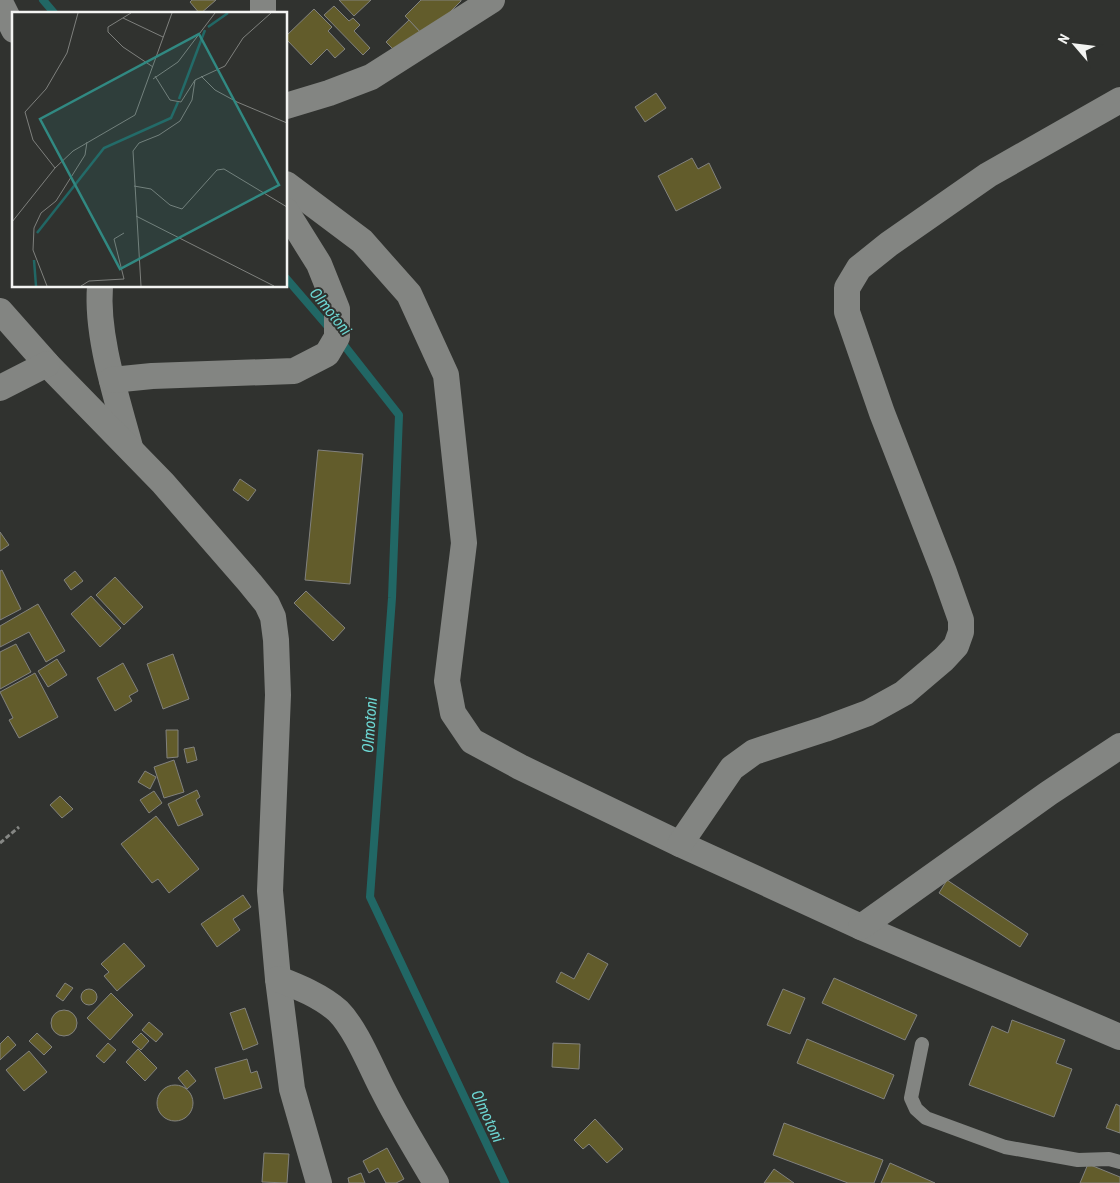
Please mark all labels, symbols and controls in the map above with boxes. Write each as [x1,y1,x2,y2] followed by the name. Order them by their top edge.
[12,12,288,288] inset map
[1050,20,1100,70] north arrow
[1054,31,1073,46] text: N
[306,284,356,339] water label: Olmotoni
[358,696,381,753] water label: Olmotoni
[467,1087,508,1146] water label: Olmotoni

